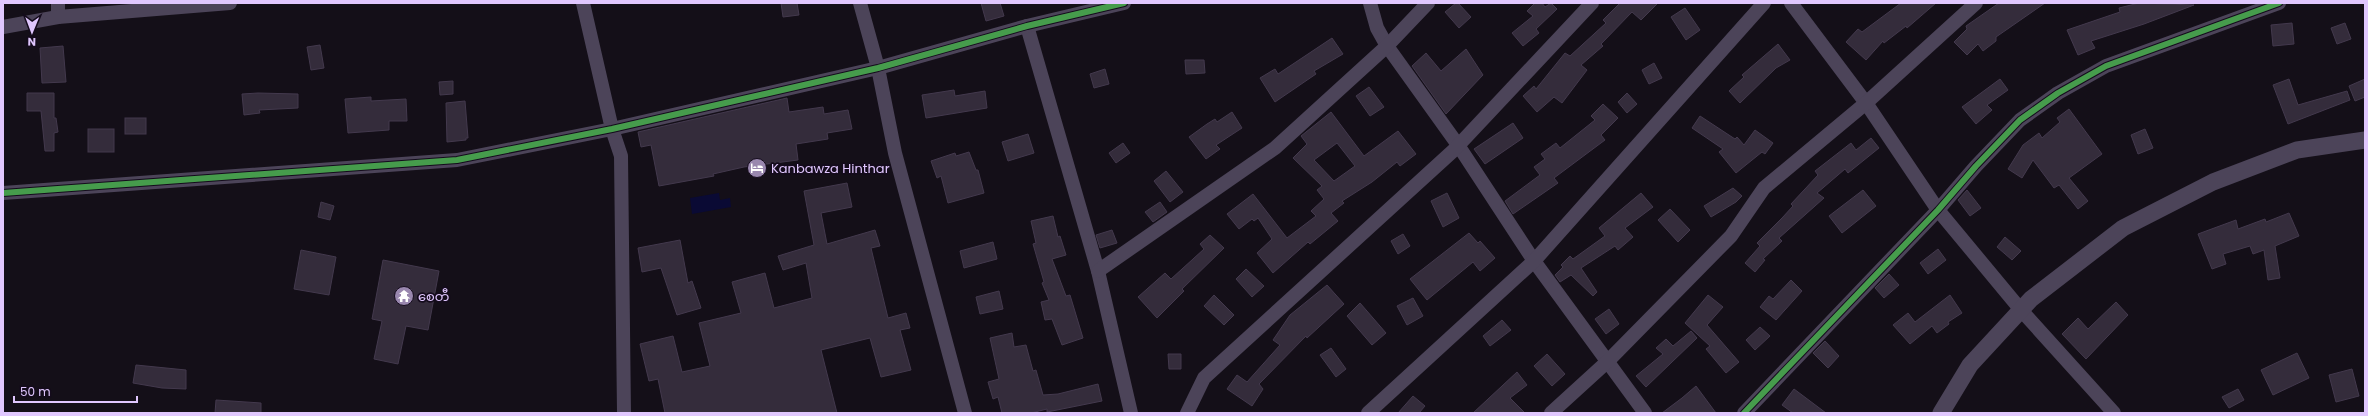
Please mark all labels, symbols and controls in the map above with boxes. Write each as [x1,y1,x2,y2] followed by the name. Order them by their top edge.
[12,12,52,52] north arrow
[28,34,36,50] text: N
[746,157,768,179] hotel icon: Kanbawza Hinthar
[771,159,890,178] place label: Kanbawza Hinthar
[393,285,415,307] temple icon: စေတီ
[418,287,449,306] place label: စေတီ
[14,378,137,404] scale bar
[20,383,51,400] text: 50 m

